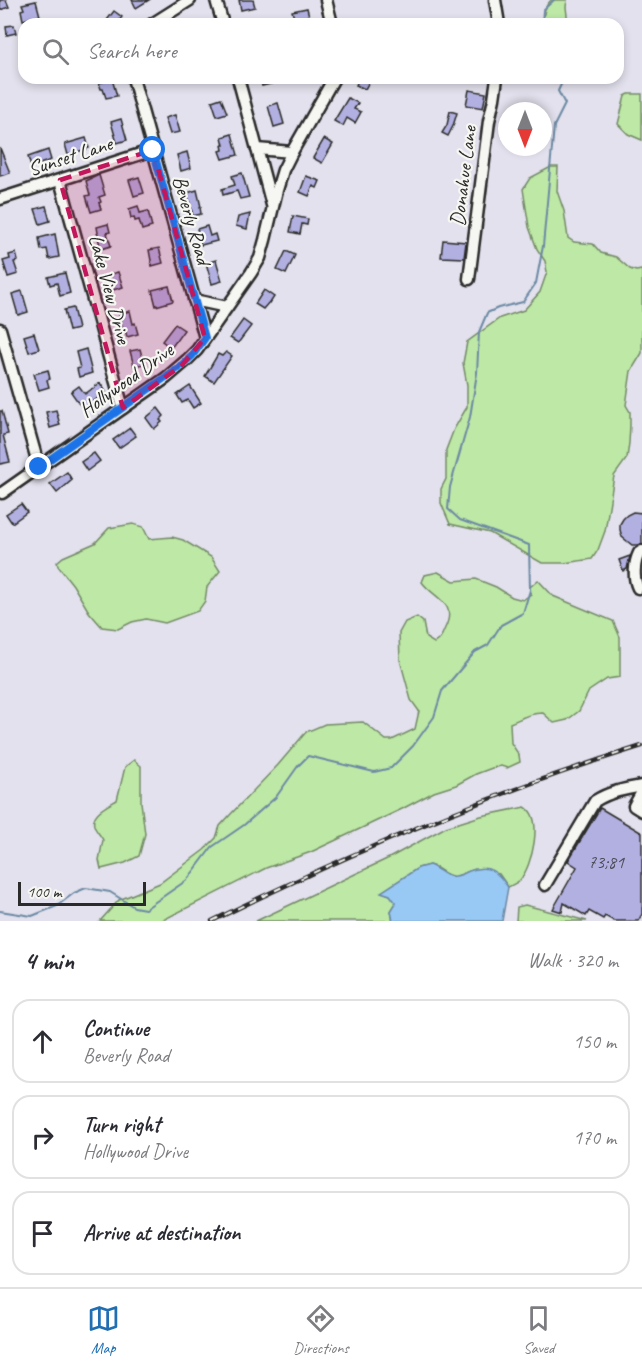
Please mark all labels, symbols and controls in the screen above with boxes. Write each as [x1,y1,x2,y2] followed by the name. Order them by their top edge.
[18,18,624,84] search box
[39,35,72,68] icon: search
[87,37,177,65] text: Search here
[498,102,552,156] north arrow
[444,123,482,227] street label: Donahue Lane
[25,130,117,182] street label: Sunset Lane
[139,136,165,162] route start
[167,173,218,271] street label: Beverly Road
[83,232,137,348] street label: Lake View Drive
[74,336,179,423] street label: Hollywood Drive
[25,453,51,479] route end
[588,851,625,873] house number: 73;81
[18,879,146,906] scale bar
[27,882,61,902] text: 100 m
[24,944,74,977] text: 4 min
[528,948,618,973] text: Walk · 320 m
[83,1015,149,1043] text: Continue
[26,1025,59,1058] icon: ahead
[573,1029,616,1054] text: 150 m
[83,1043,169,1068] text: Beverly Road
[83,1111,160,1139] text: Turn right
[26,1121,59,1154] icon: right
[573,1125,616,1150] text: 170 m
[83,1139,188,1164] text: Hollywood Drive
[26,1217,59,1250] icon: arrive
[83,1219,240,1247] text: Arrive at destination
[87,1302,120,1358] tab: Map
[293,1302,349,1358] tab: Directions
[522,1302,555,1358] tab: Saved

